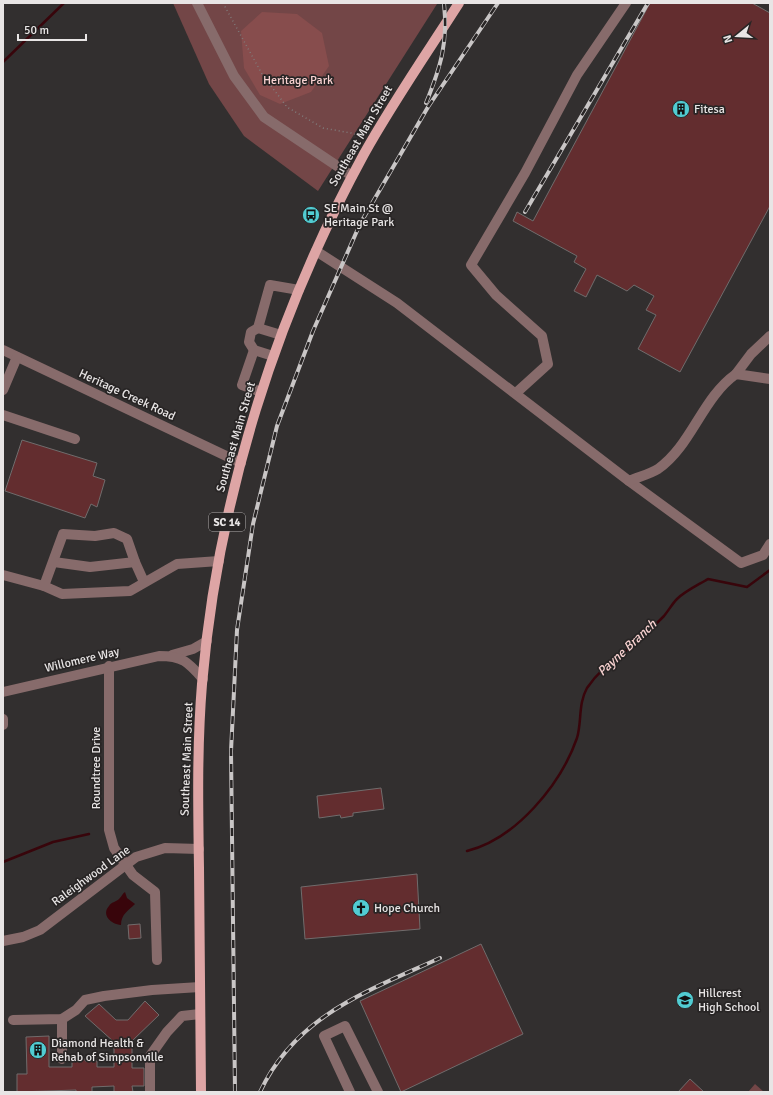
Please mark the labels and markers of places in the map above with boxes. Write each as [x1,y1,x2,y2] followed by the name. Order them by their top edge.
[671,99,691,119] building icon: Fitesa
[694,102,725,117] place label: Fitesa
[324,201,394,230] place label: SE Main St @ Heritage Park
[301,205,321,225] bus stop icon: SE Main St @ Heritage Park
[351,898,371,918] church icon: Hope Church
[374,901,440,916] place label: Hope Church
[698,986,760,1015] place label: Hillcrest High School
[675,990,695,1010] school or university icon: Hillcrest High School
[51,1036,164,1065] place label: Diamond Health & Rehab of Simpsonville
[28,1040,48,1060] building icon: Diamond Health & Rehab of Simpsonville

